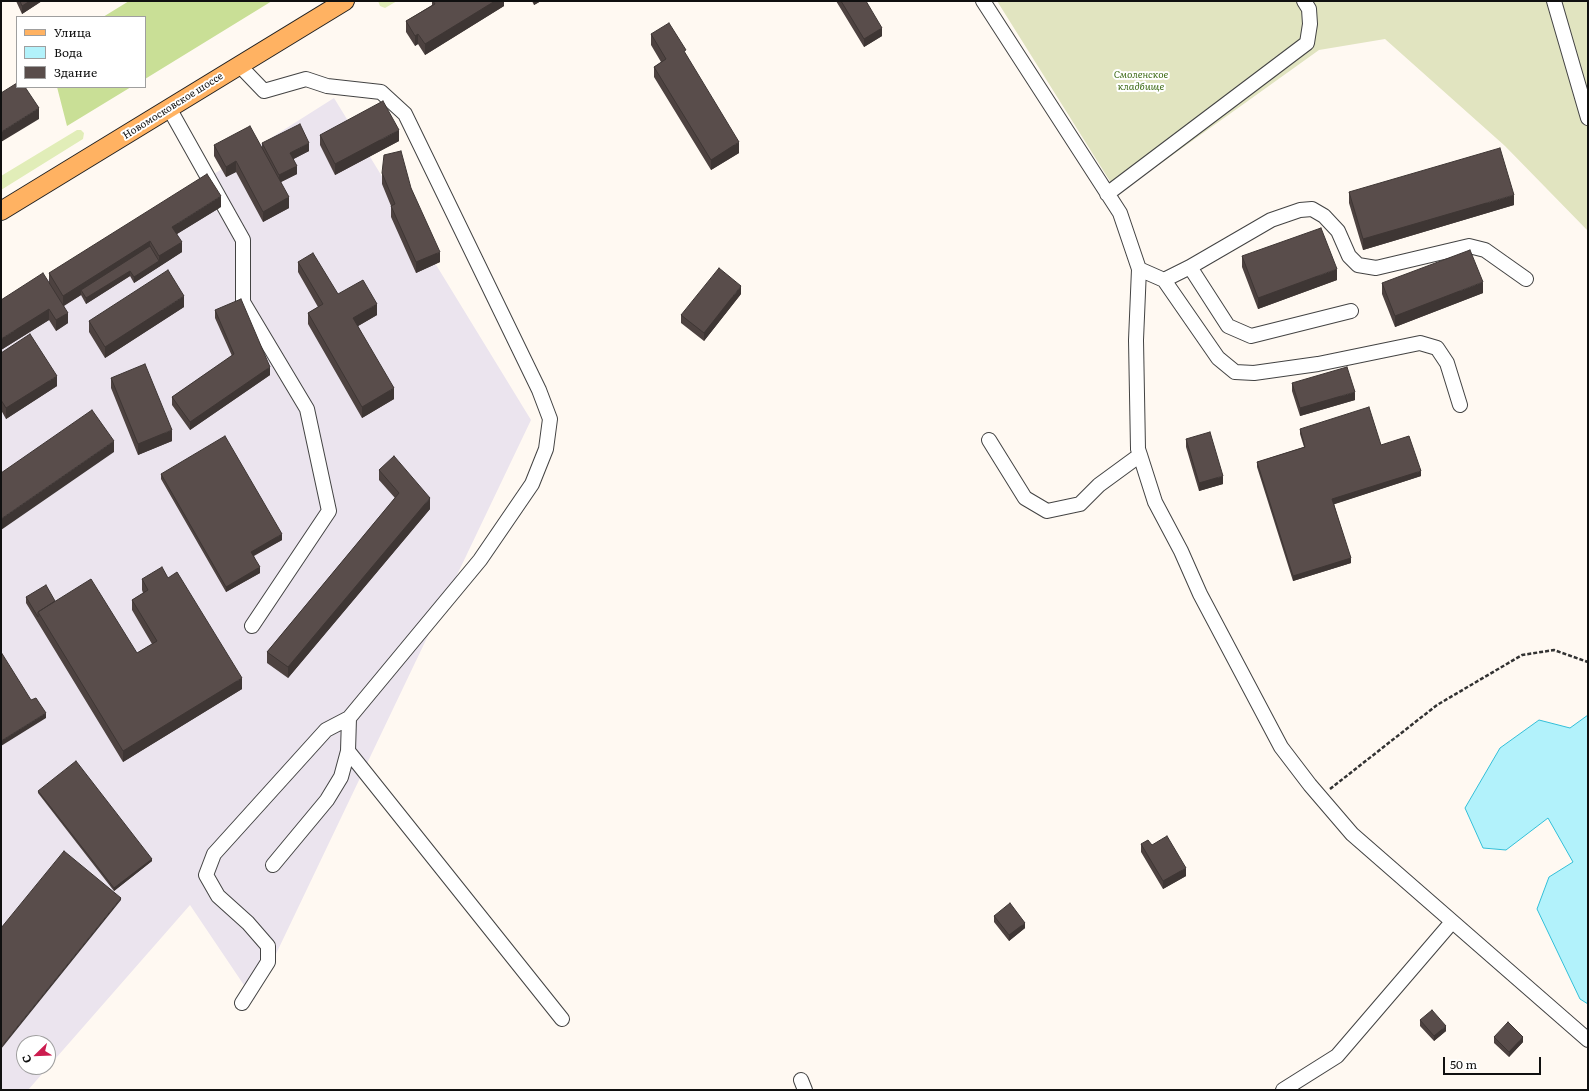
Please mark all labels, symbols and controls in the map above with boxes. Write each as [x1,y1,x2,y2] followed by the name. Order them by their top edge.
[16,16,146,88] legend
[54,23,91,41] text: Улица
[54,43,83,61] text: Вода
[54,63,97,81] text: Здание
[1114,69,1168,92] park label: Смоленское кладбище
[121,70,225,142] street label: Новомосковское шоссе
[16,1035,56,1075] north arrow
[1445,1049,1543,1075] scale bar
[17,1053,35,1066] text: С
[1450,1055,1477,1073] text: 50 m

